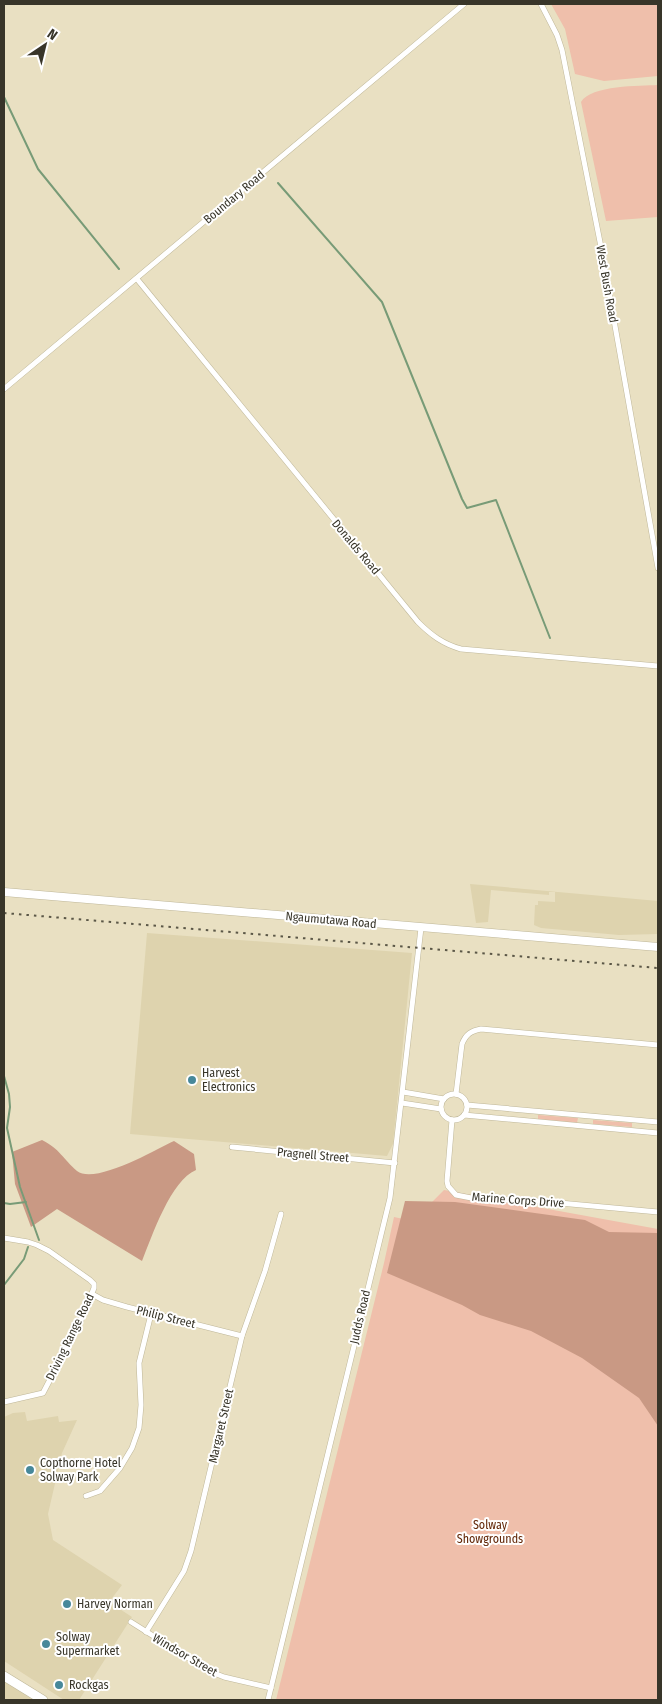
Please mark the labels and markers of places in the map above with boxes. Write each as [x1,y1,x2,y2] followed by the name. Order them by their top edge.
[202,1066,255,1094] place label: Harvest Electronics
[186,1074,198,1086] marker: Harvest Electronics
[40,1456,121,1484] place label: Copthorne Hotel Solway Park
[24,1464,36,1476] marker: Copthorne Hotel Solway Park
[77,1597,153,1611] place label: Harvey Norman
[61,1598,73,1610] marker: Harvey Norman
[56,1630,119,1658] place label: Solway Supermarket
[40,1638,52,1650] marker: Solway Supermarket
[69,1678,109,1692] place label: Rockgas
[53,1679,65,1691] marker: Rockgas

